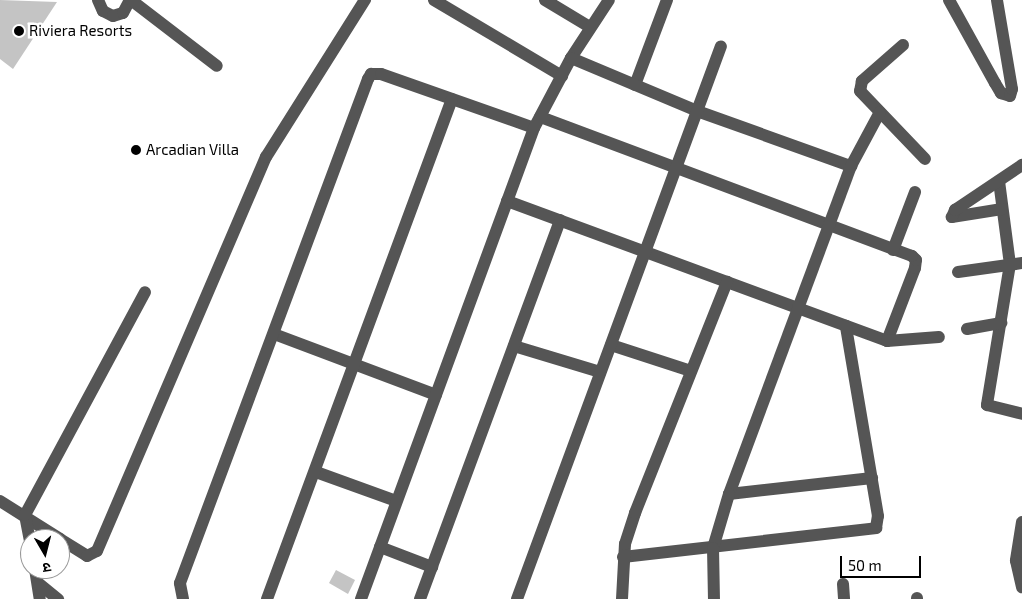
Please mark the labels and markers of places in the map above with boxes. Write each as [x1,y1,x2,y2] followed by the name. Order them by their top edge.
[29,22,132,40] place label: Riviera Resorts
[13,25,25,37] marker: Riviera Resorts
[146,141,239,159] place label: Arcadian Villa
[130,144,142,156] marker: Arcadian Villa

